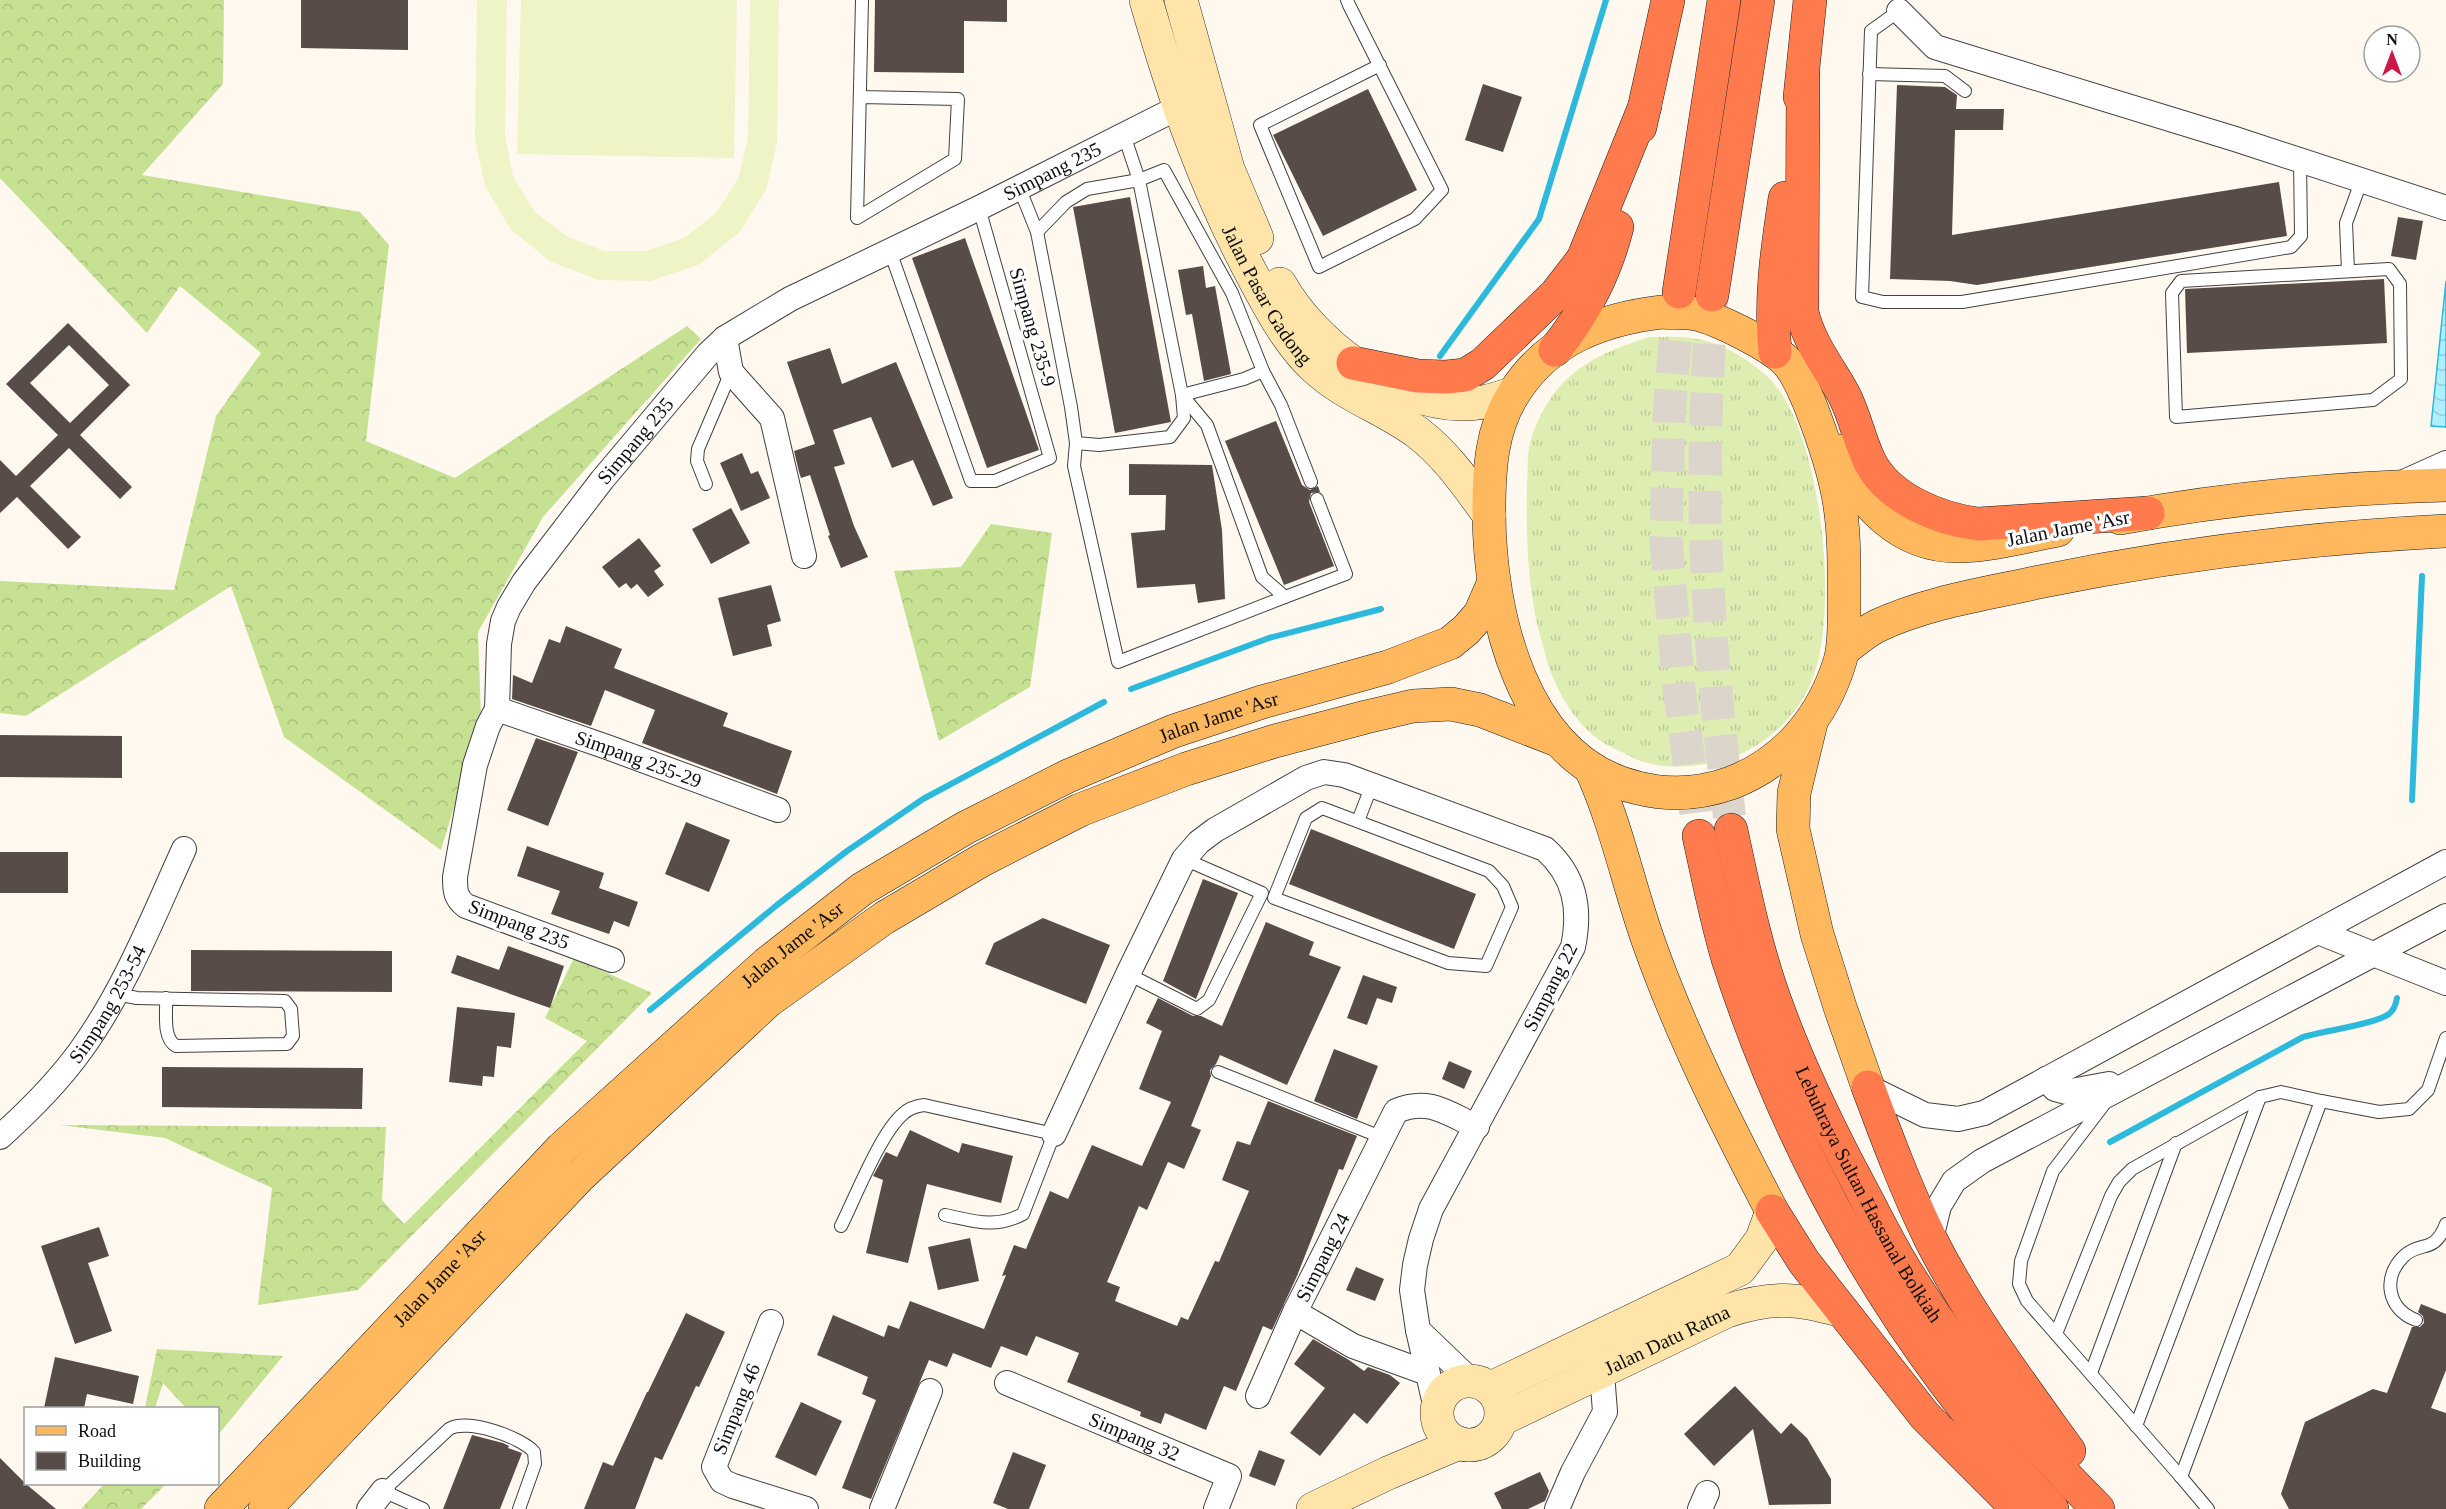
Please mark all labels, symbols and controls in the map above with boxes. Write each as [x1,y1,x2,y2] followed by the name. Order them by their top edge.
[2362,24,2422,84] north arrow
[2386,31,2398,48] text: N
[1000,137,1104,205] street label: Simpang 235
[1218,222,1317,370] street label: Jalan Pasar Gadong
[1005,265,1060,389] street label: Simpang 235-9
[593,393,678,488] street label: Simpang 235
[2005,505,2132,551] street label: Jalan Jame 'Asr
[1155,687,1281,747] street label: Jalan Jame 'Asr
[572,726,705,792] street label: Simpang 235-29
[465,895,572,954] street label: Simpang 235
[737,897,848,992] street label: Jalan Jame 'Asr
[1518,939,1583,1035] street label: Simpang 22
[64,942,150,1067] street label: Simpang 253-54
[1791,1063,1947,1326] street label: Lebuhraya Sultan Hassanal Bolkiah
[1291,1209,1354,1305] street label: Simpang 24
[389,1225,490,1331] street label: Jalan Jame 'Asr
[1601,1300,1733,1379] street label: Jalan Datu Ratna
[708,1360,765,1458] street label: Simpang 46
[24,1407,219,1485] legend
[1086,1408,1183,1465] street label: Simpang 32
[78,1421,116,1441] text: Road
[78,1451,141,1471] text: Building

